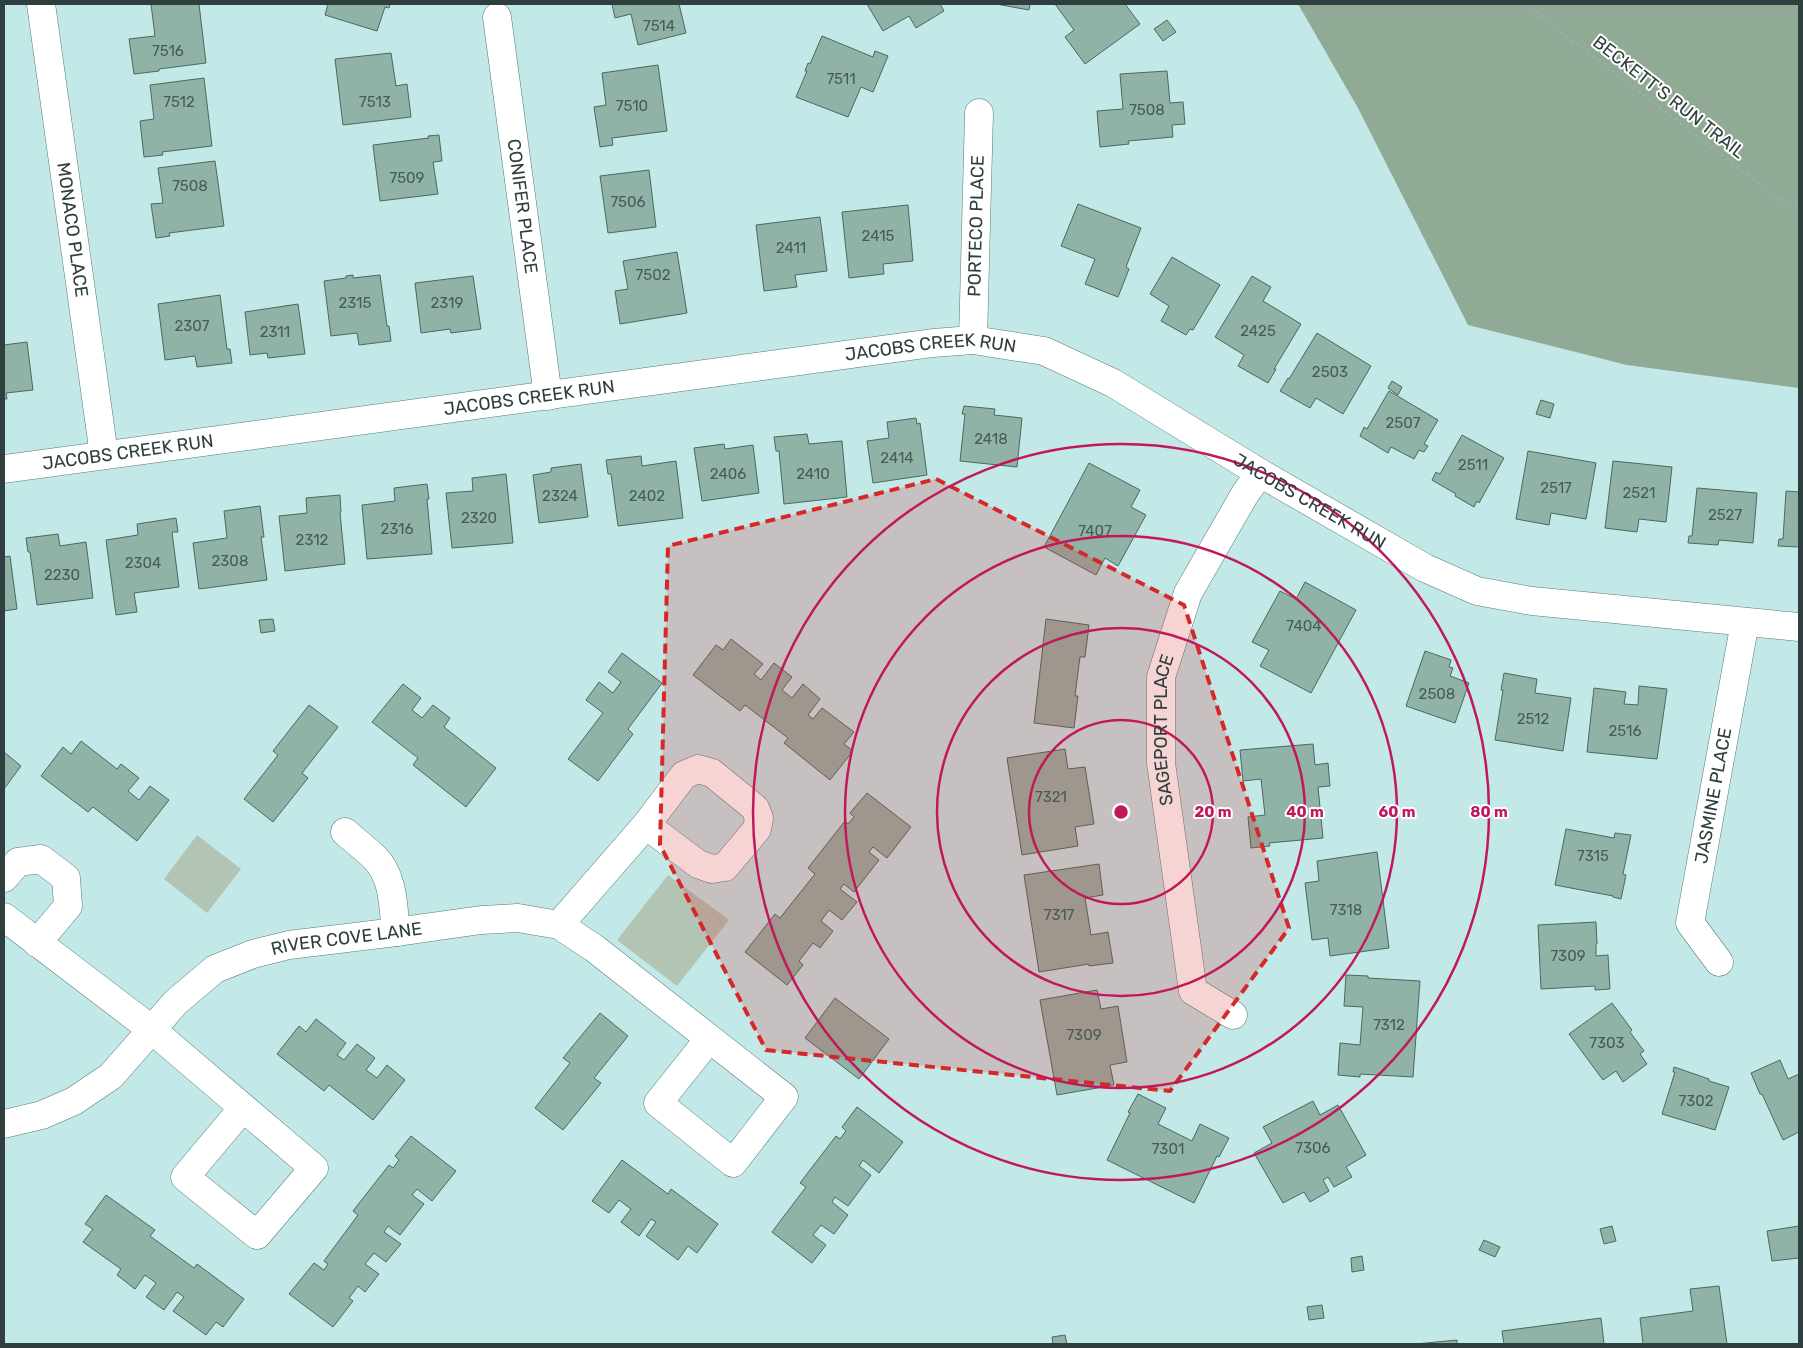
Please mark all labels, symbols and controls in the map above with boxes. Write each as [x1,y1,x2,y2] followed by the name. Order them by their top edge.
[643,17,675,35] house number: 7514
[1589,31,1749,163] street label: BECKETT'S RUN TRAIL
[152,42,184,60] house number: 7516
[826,70,856,88] house number: 7511
[163,93,195,111] house number: 7512
[359,93,391,111] house number: 7513
[616,97,648,115] house number: 7510
[1129,101,1165,119] house number: 7508
[503,138,542,275] street label: CONIFER PLACE
[963,155,989,297] street label: PORTECO PLACE
[52,161,93,299] street label: MONACO PLACE
[389,169,425,187] house number: 7509
[172,177,208,195] house number: 7508
[610,193,646,211] house number: 7506
[861,227,895,245] house number: 2415
[776,239,806,257] house number: 2411
[636,266,671,284] house number: 7502
[339,294,372,312] house number: 2315
[431,294,464,312] house number: 2319
[174,317,210,335] house number: 2307
[1240,322,1276,340] house number: 2425
[260,323,290,341] house number: 2311
[844,329,1018,366] street label: JACOBS CREEK RUN
[1312,363,1348,381] house number: 2503
[442,375,616,420] street label: JACOBS CREEK RUN
[1386,414,1421,432] house number: 2507
[41,430,215,475] street label: JACOBS CREEK RUN
[974,430,1008,448] house number: 2418
[1229,448,1390,554] street label: JACOBS CREEK RUN
[880,449,914,467] house number: 2414
[1458,456,1488,474] house number: 2511
[710,465,746,483] house number: 2406
[796,465,830,483] house number: 2410
[1540,479,1572,497] house number: 2517
[1623,484,1655,502] house number: 2521
[542,487,578,505] house number: 2324
[629,487,665,505] house number: 2402
[1708,506,1742,524] house number: 2527
[461,509,497,527] house number: 2320
[380,520,414,538] house number: 2316
[1078,522,1112,540] house number: 7407
[296,531,329,549] house number: 2312
[212,552,248,570] house number: 2308
[125,554,161,572] house number: 2304
[44,566,80,584] house number: 2230
[1286,617,1322,635] house number: 7404
[1150,651,1179,807] street label: SAGEPORT PLACE
[1419,685,1455,703] house number: 2508
[1517,710,1550,728] house number: 2512
[1609,722,1641,740] house number: 2516
[1690,726,1736,865] street label: JASMINE PLACE
[1035,788,1067,806] house number: 7321
[1112,803,1130,821] centre of rings
[1195,803,1231,821] text: 20 m
[1286,803,1324,821] text: 40 m
[1379,803,1415,821] text: 60 m
[1470,803,1508,821] text: 80 m
[1577,847,1609,865] house number: 7315
[1330,901,1362,919] house number: 7318
[1044,906,1075,924] house number: 7317
[269,917,423,960] street label: RIVER COVE LANE
[1550,947,1586,965] house number: 7309
[1373,1016,1405,1034] house number: 7312
[1066,1026,1102,1044] house number: 7309
[1589,1034,1625,1052] house number: 7303
[1678,1092,1714,1110] house number: 7302
[1295,1139,1331,1157] house number: 7306
[1152,1140,1184,1158] house number: 7301

